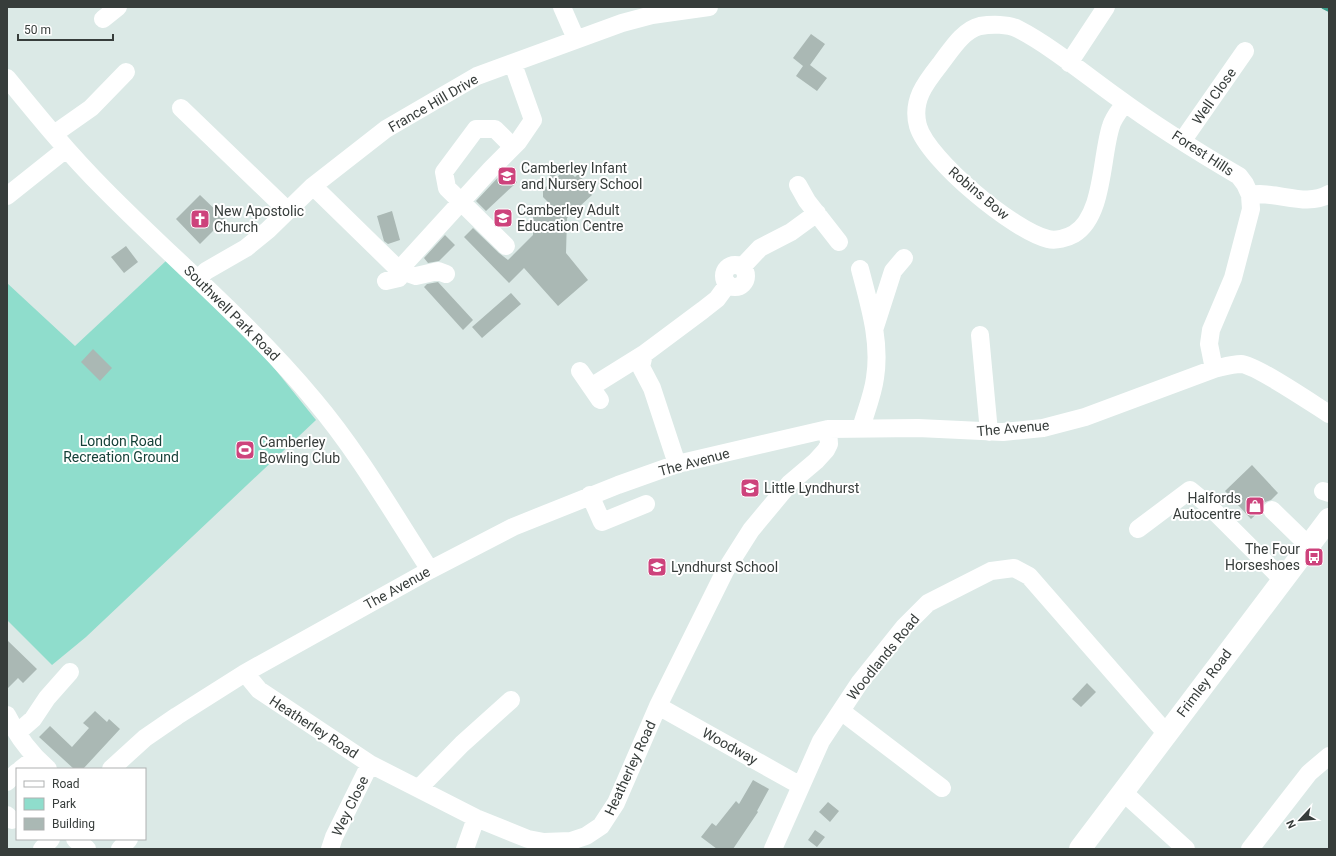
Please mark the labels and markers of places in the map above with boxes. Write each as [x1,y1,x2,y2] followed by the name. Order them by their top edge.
[521,160,643,192] place label: Camberley Infant and Nursery School
[496,165,518,187] school or university icon: Camberley Infant and Nursery School
[517,202,623,234] place label: Camberley Adult Education Centre
[214,203,304,235] place label: New Apostolic Church
[492,207,514,229] school or university icon: Camberley Adult Education Centre
[189,208,211,230] church icon: New Apostolic Church
[259,434,340,466] place label: Camberley Bowling Club
[234,439,256,461] sports icon: Camberley Bowling Club
[739,477,761,499] school or university icon: Little Lyndhurst
[764,480,860,496] place label: Little Lyndhurst
[1173,490,1241,522] place label: Halfords Autocentre
[1244,495,1266,517] shop icon: Halfords Autocentre
[1225,541,1300,573] place label: The Four Horseshoes
[1303,546,1325,568] bus stop icon: The Four Horseshoes
[646,556,668,578] school or university icon: Lyndhurst School
[671,559,778,575] place label: Lyndhurst School

